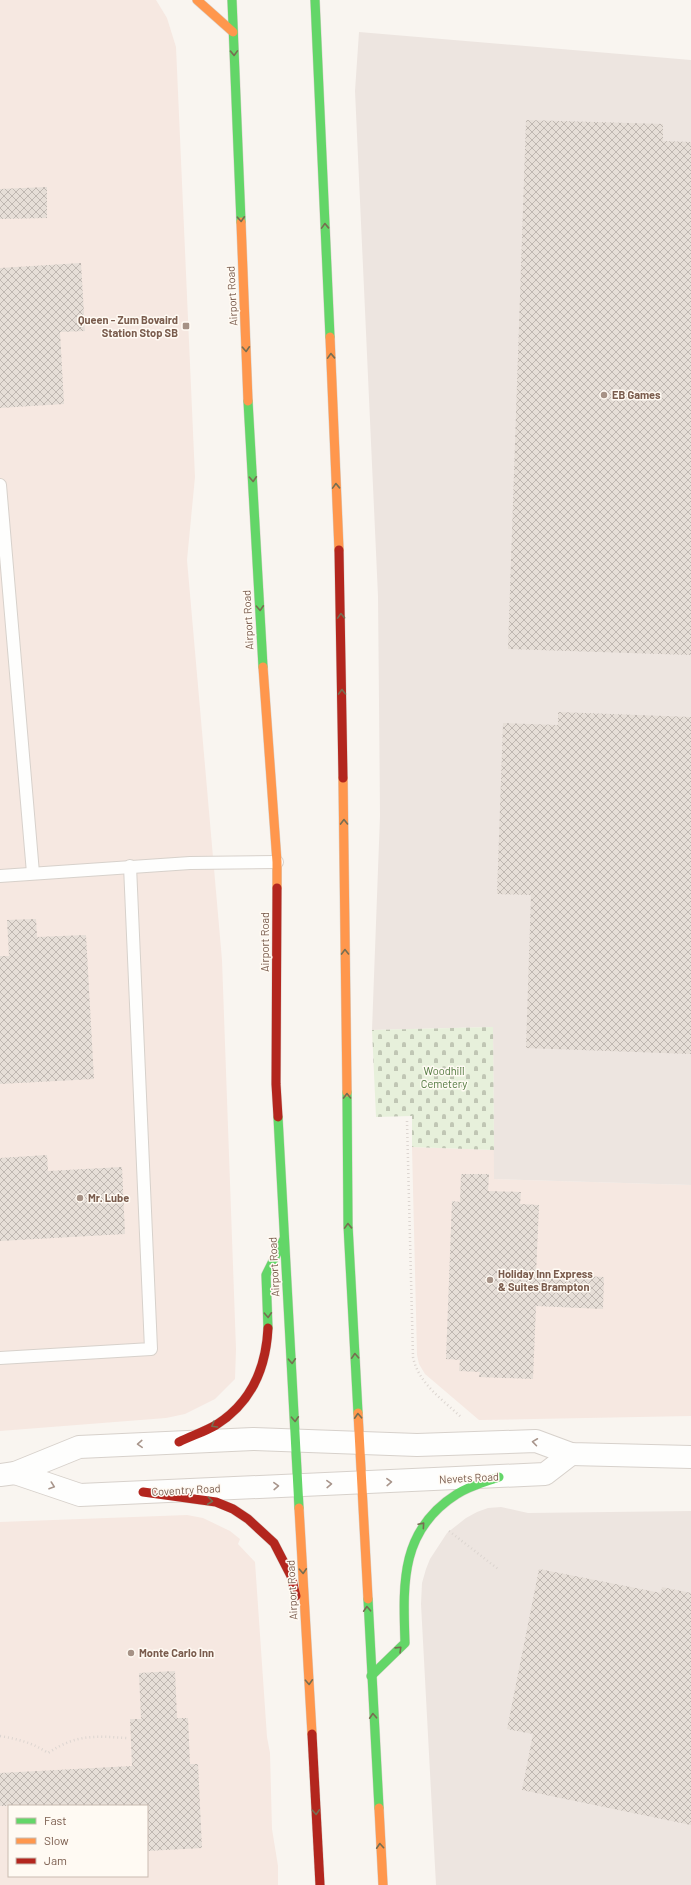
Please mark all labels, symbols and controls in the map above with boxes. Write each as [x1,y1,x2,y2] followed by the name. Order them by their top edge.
[229,50,238,56] one-way arrow
[236,216,245,222] one-way arrow
[321,223,329,229] one-way arrow
[223,266,240,326] street label: Airport Road
[78,313,178,339] place label: Queen - Zum Bovaird Station Stop SB
[181,321,191,331] marker: Queen - Zum Bovaird Station Stop SB
[242,346,251,352] one-way arrow
[326,353,335,359] one-way arrow
[612,388,661,401] place label: EB Games
[599,390,609,400] marker: EB Games
[248,476,257,482] one-way arrow
[332,483,340,489] one-way arrow
[239,590,256,650] street label: Airport Road
[255,605,264,612] one-way arrow
[336,613,345,619] one-way arrow
[338,689,346,695] one-way arrow
[340,819,348,825] one-way arrow
[258,912,271,972] street label: Airport Road
[341,949,349,955] one-way arrow
[421,1064,467,1090] park label: Woodhill Cemetery
[343,1093,351,1099] one-way arrow
[88,1191,129,1204] place label: Mr. Lube
[75,1193,85,1203] marker: Mr. Lube
[344,1223,353,1229] one-way arrow
[265,1237,282,1297] street label: Airport Road
[498,1267,593,1293] place label: Holiday Inn Express & Suites Brampton
[485,1275,495,1285] marker: Holiday Inn Express & Suites Brampton
[263,1312,272,1318] one-way arrow
[351,1353,359,1359] one-way arrow
[287,1358,296,1364] one-way arrow
[354,1413,362,1419] one-way arrow
[290,1416,299,1422] one-way arrow
[211,1420,219,1427] one-way arrow
[531,1438,538,1447] one-way arrow
[137,1439,143,1448] one-way arrow
[439,1469,499,1486] street label: Nevets Road
[386,1478,392,1486] one-way arrow
[326,1480,332,1489] one-way arrow
[49,1481,56,1490] one-way arrow
[151,1481,221,1498] street label: Coventry Road
[273,1482,279,1491] one-way arrow
[206,1496,213,1505] one-way arrow
[418,1523,425,1530] one-way arrow
[283,1560,300,1620] street label: Airport Road
[299,1568,307,1574] one-way arrow
[363,1606,372,1612] one-way arrow
[139,1646,214,1659] place label: Monte Carlo Inn
[394,1646,402,1654] one-way arrow
[126,1648,136,1658] marker: Monte Carlo Inn
[305,1679,314,1685] one-way arrow
[368,1713,377,1719] one-way arrow
[8,1805,148,1877] legend
[312,1809,321,1815] one-way arrow
[44,1813,67,1827] text: Fast
[44,1833,69,1847] text: Slow
[376,1843,385,1849] one-way arrow
[44,1853,67,1867] text: Jam

